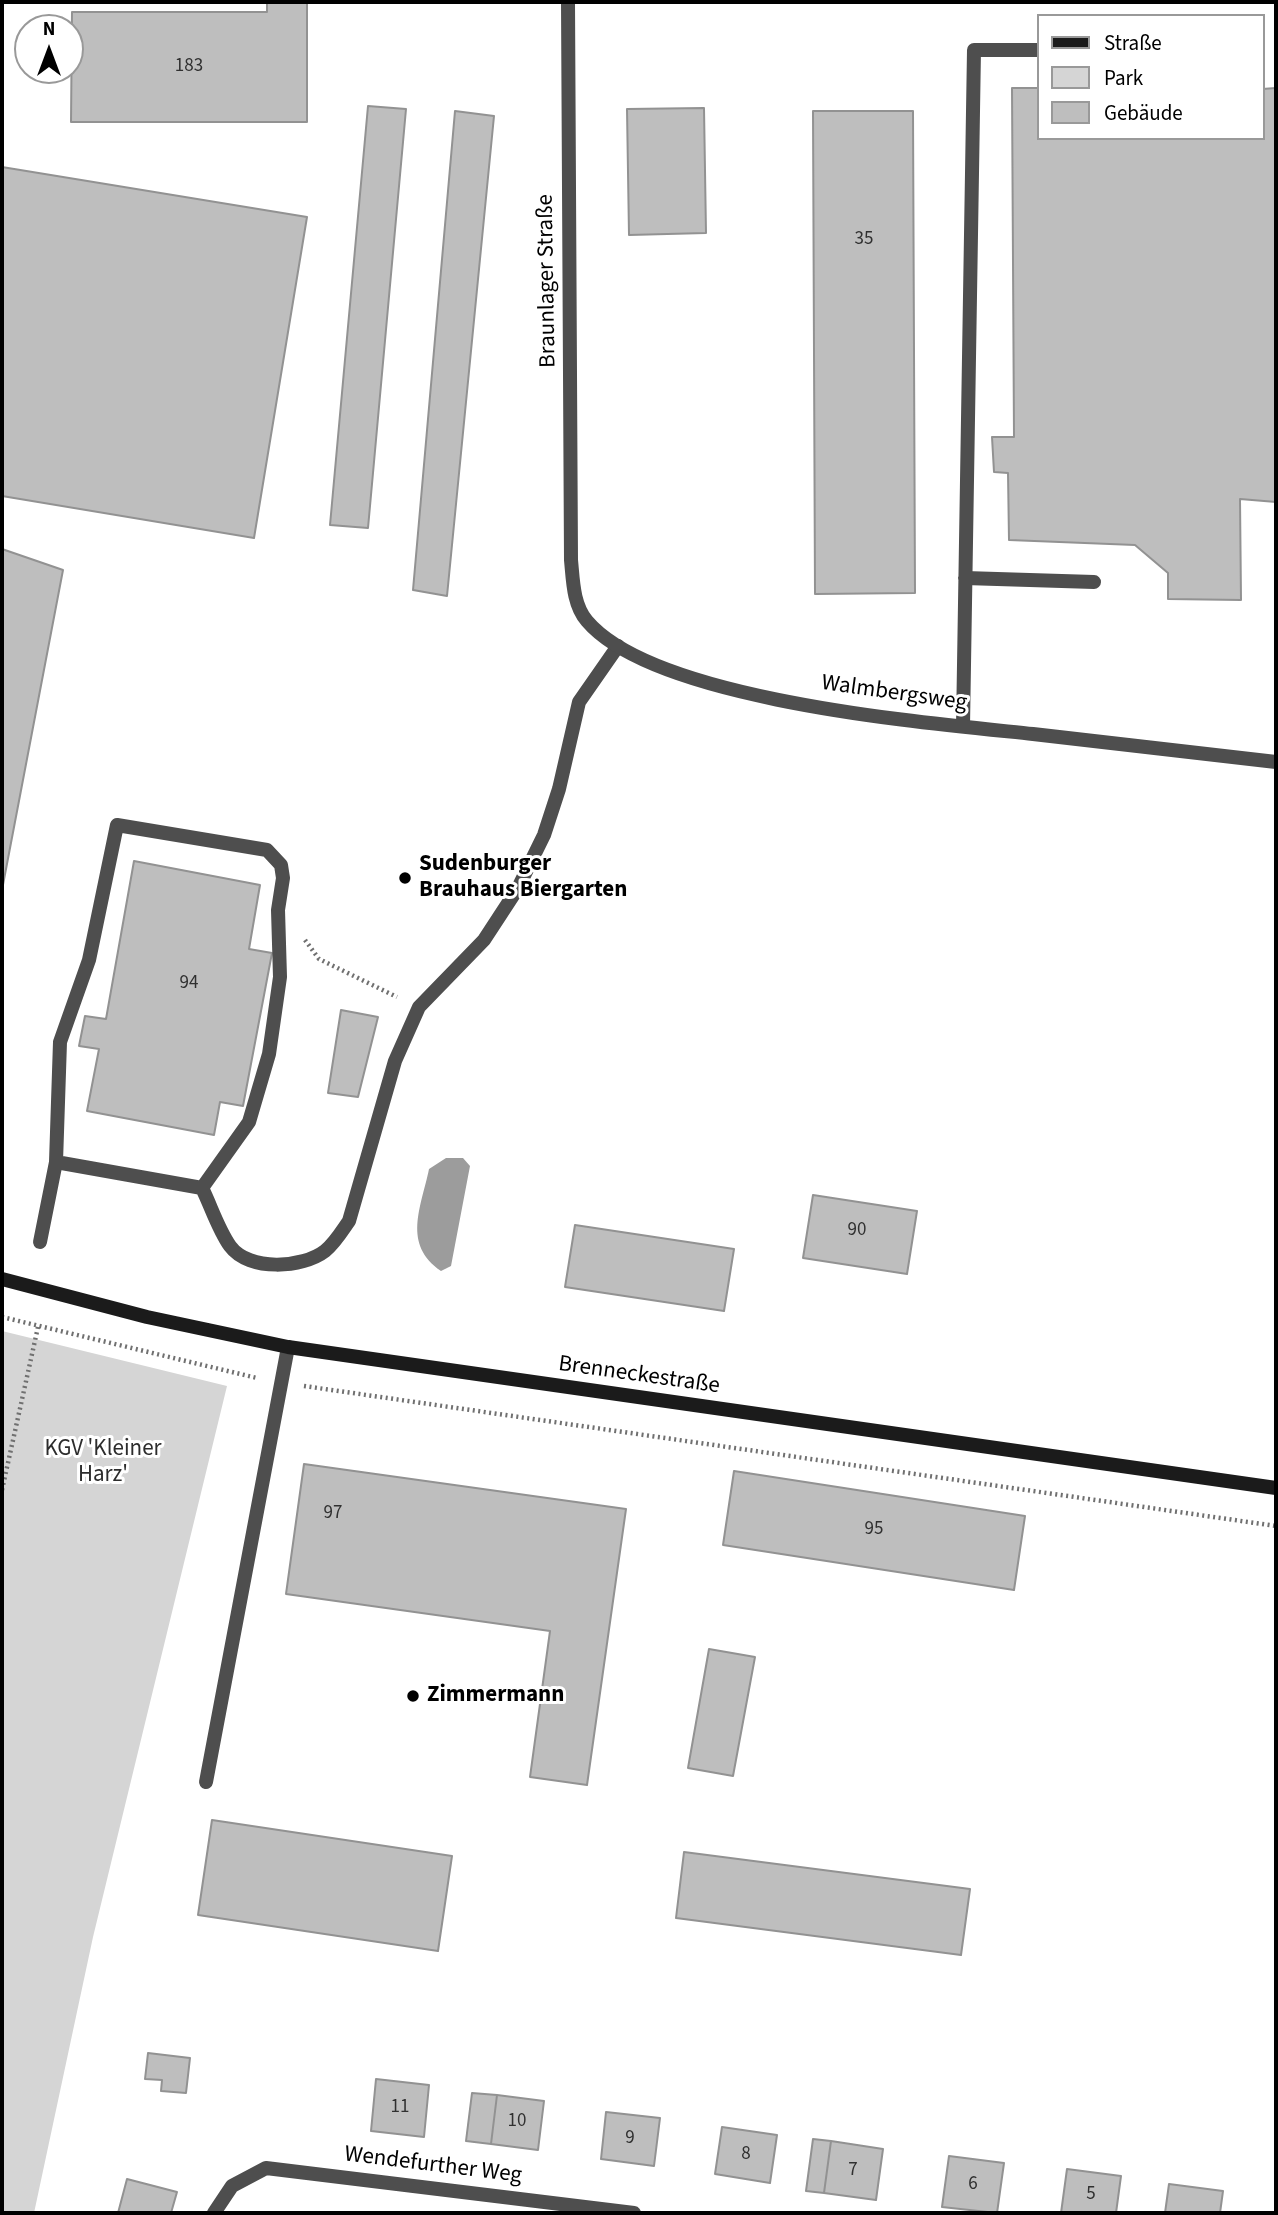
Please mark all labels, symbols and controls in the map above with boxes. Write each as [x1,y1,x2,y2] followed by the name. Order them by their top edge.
[14,14,84,84] north arrow
[1036,14,1264,140] legend
[43,16,55,43] text: N
[1104,28,1162,58] text: Straße
[175,56,203,78] house number: 183
[1104,63,1143,93] text: Park
[1104,98,1183,128] text: Gebäude
[533,194,563,368] street label: Braunlager Straße
[855,229,873,251] house number: 35
[820,670,968,718] street label: Walmbergsweg
[419,851,627,905] place label: Sudenburger Brauhaus Biergarten
[397,870,413,886] marker: Sudenburger Brauhaus Biergarten
[180,973,198,995] house number: 94
[848,1220,866,1242] house number: 90
[556,1351,722,1401] street label: Brenneckestraße
[44,1436,162,1490] park label: KGV 'Kleiner Harz'
[324,1503,342,1525] house number: 97
[865,1519,883,1541] house number: 95
[427,1682,564,1710] place label: Zimmermann
[405,1688,421,1704] marker: Zimmermann
[391,2097,409,2119] house number: 11
[508,2111,526,2133] house number: 10
[625,2128,635,2150] house number: 9
[343,2141,523,2191] street label: Wendefurther Weg
[741,2144,751,2166] house number: 8
[848,2160,858,2182] house number: 7
[968,2174,978,2196] house number: 6
[1086,2184,1096,2206] house number: 5

